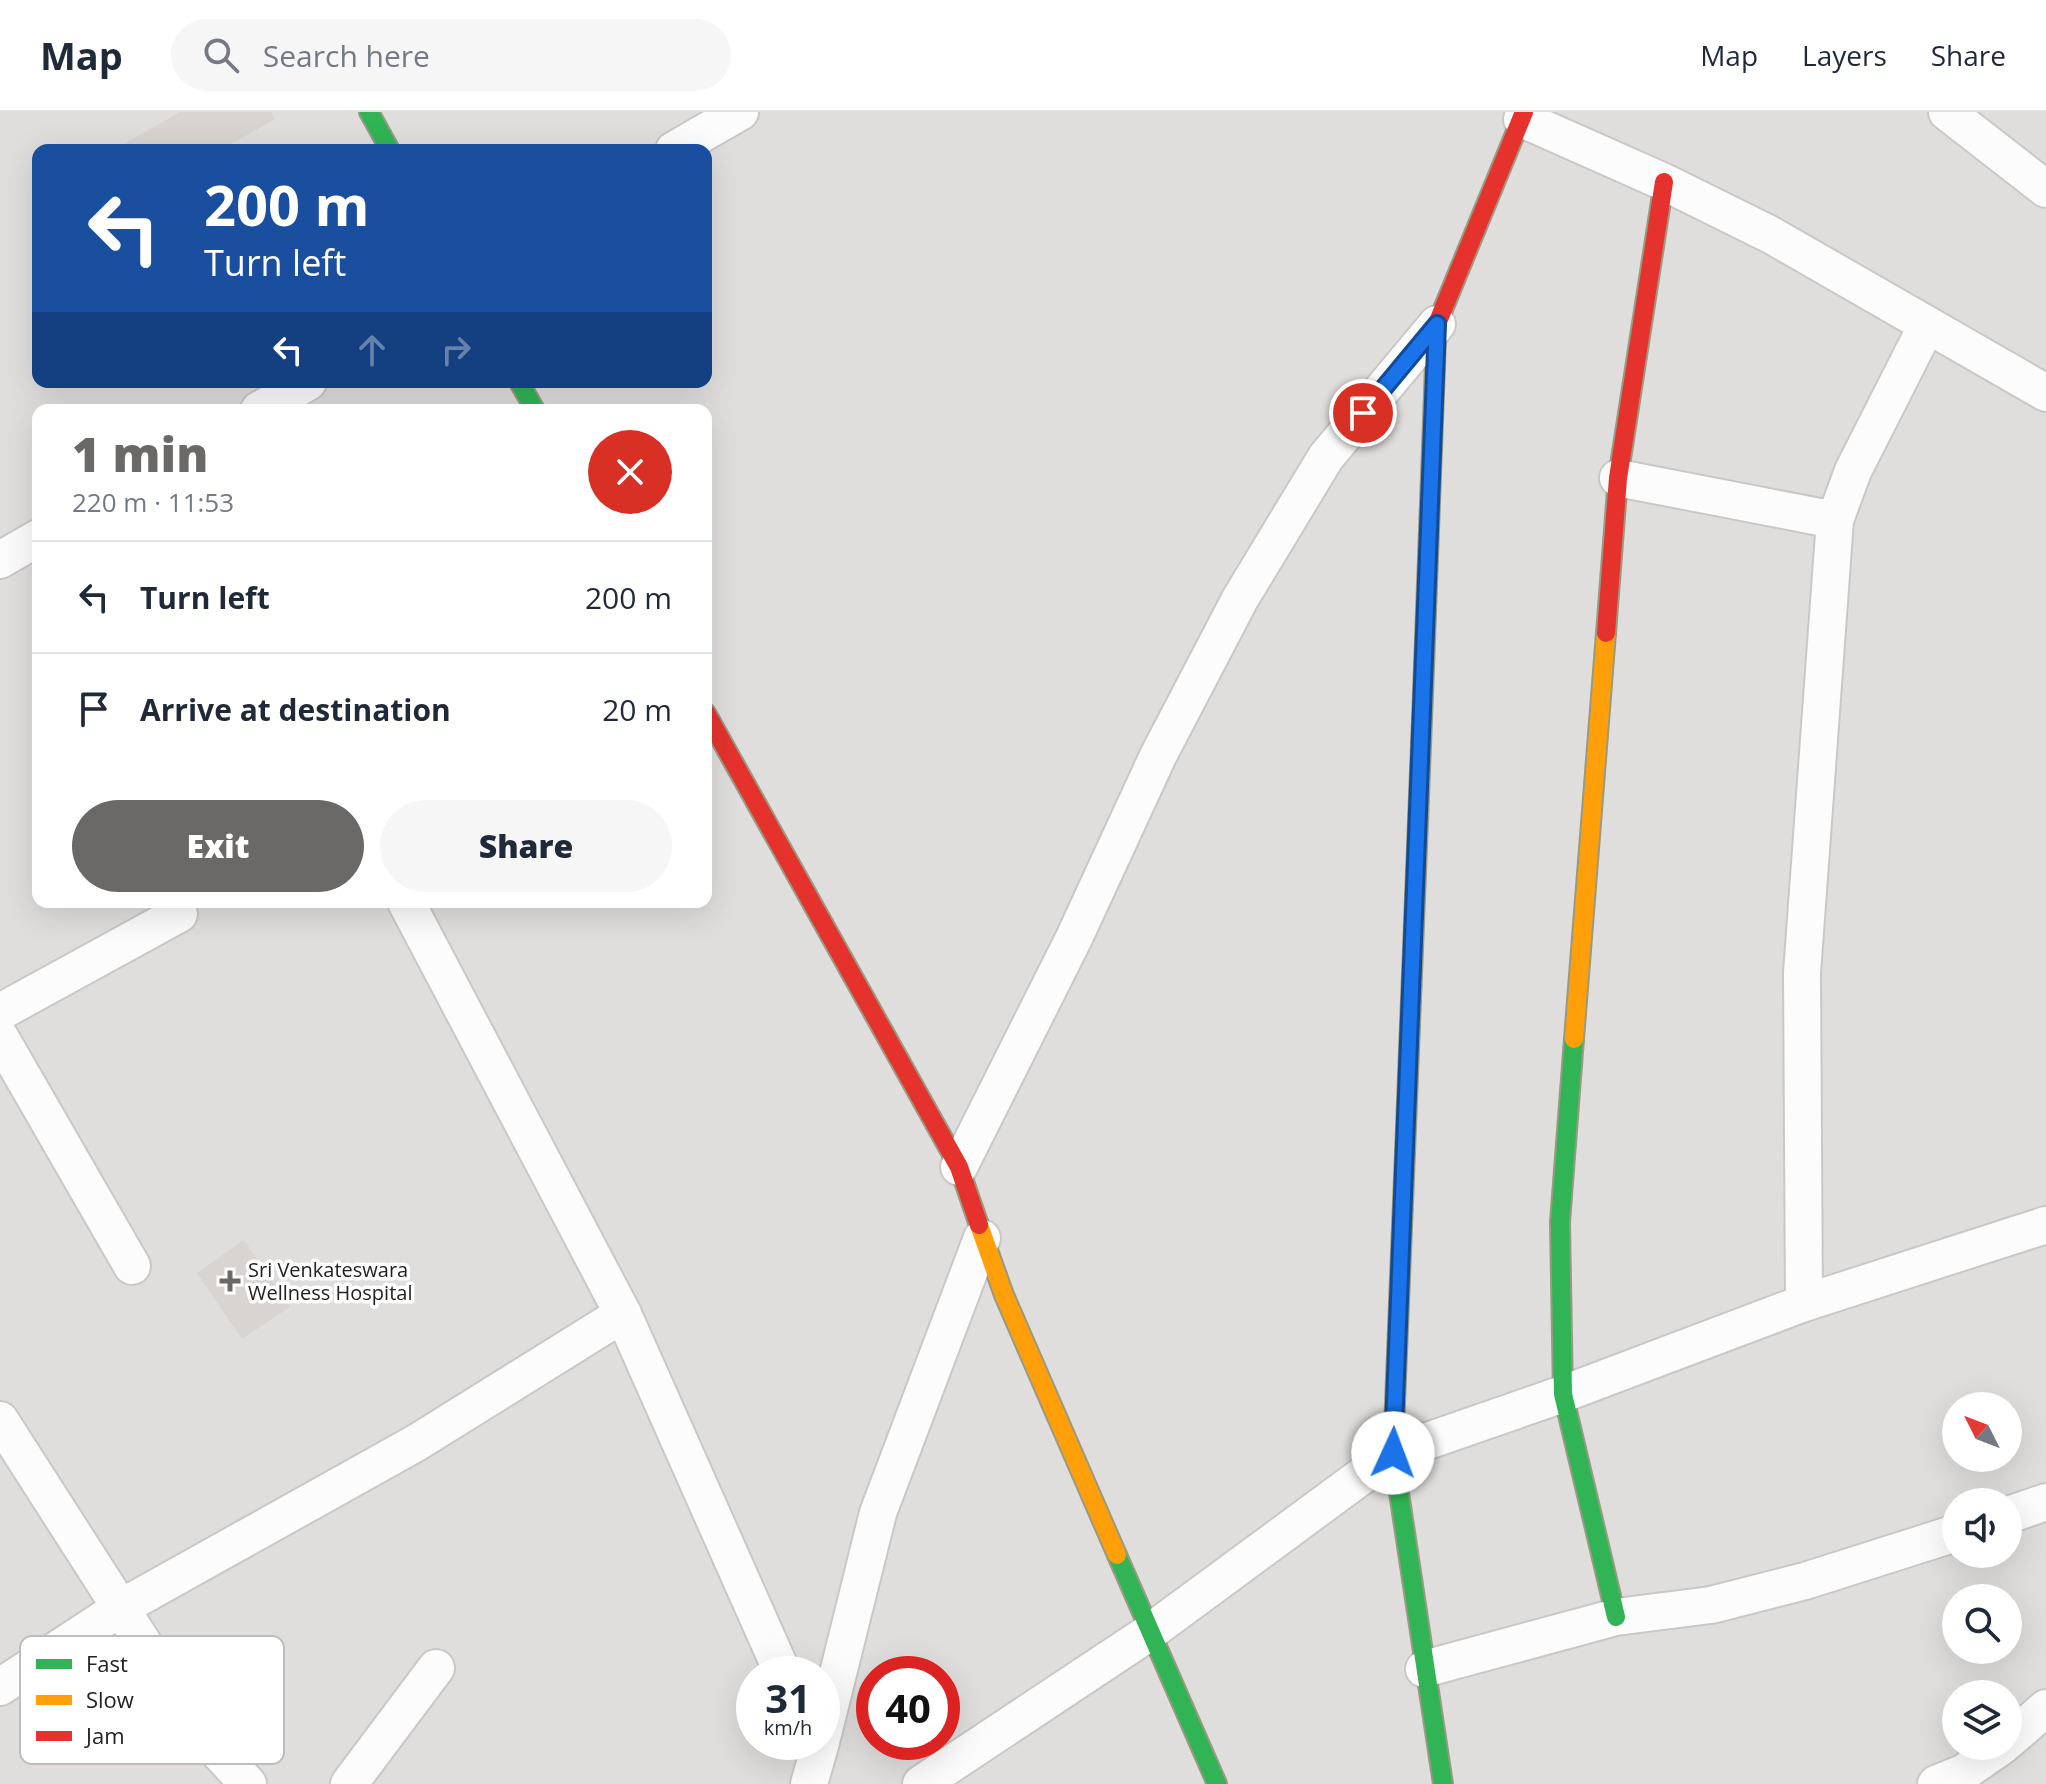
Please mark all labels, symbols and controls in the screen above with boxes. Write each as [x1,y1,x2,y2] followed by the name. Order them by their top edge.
[171,19,731,91] search box
[40,29,123,81] text: Map
[199,33,243,77] icon: search
[263,35,430,76] text: Search here
[1700,36,1758,74] text: Map
[1802,36,1887,74] text: Layers
[1931,36,2006,74] text: Share
[204,166,370,242] text: 200 m
[72,176,176,280] icon: left
[204,238,346,287] text: Turn left
[266,328,310,372] icon: left
[350,328,394,372] icon: ahead
[434,328,478,372] icon: right
[1329,379,1397,447] pin
[1341,391,1385,435] icon: arrive
[72,421,208,486] text: 1 min
[588,430,672,514] button: close
[72,484,234,520] text: 220 m · 11:53
[72,575,116,619] icon: left
[140,577,270,618] text: Turn left
[585,577,672,618] text: 200 m
[72,687,116,731] icon: arrive
[140,689,451,730] text: Arrive at destination
[602,689,672,730] text: 20 m
[72,800,364,892] button: Exit
[380,800,672,892] button: Share
[248,1256,412,1306] place label: Sri Venkateswara Wellness Hospital
[219,1270,241,1292] marker: Sri Venkateswara Wellness Hospital
[1942,1392,2022,1472] north arrow
[1942,1392,2022,1760] map controls
[1351,1411,1435,1495] position arrow
[1942,1488,2022,1568] button: sound
[1942,1584,2022,1664] button: search
[20,1636,284,1764] legend
[86,1648,128,1678] text: Fast
[856,1656,960,1760] speed limit sign: 40
[765,1670,811,1725] text: 31
[1942,1680,2022,1760] button: layers
[86,1684,134,1714] text: Slow
[764,1714,812,1741] text: km/h
[84,1720,125,1750] text: Jam

